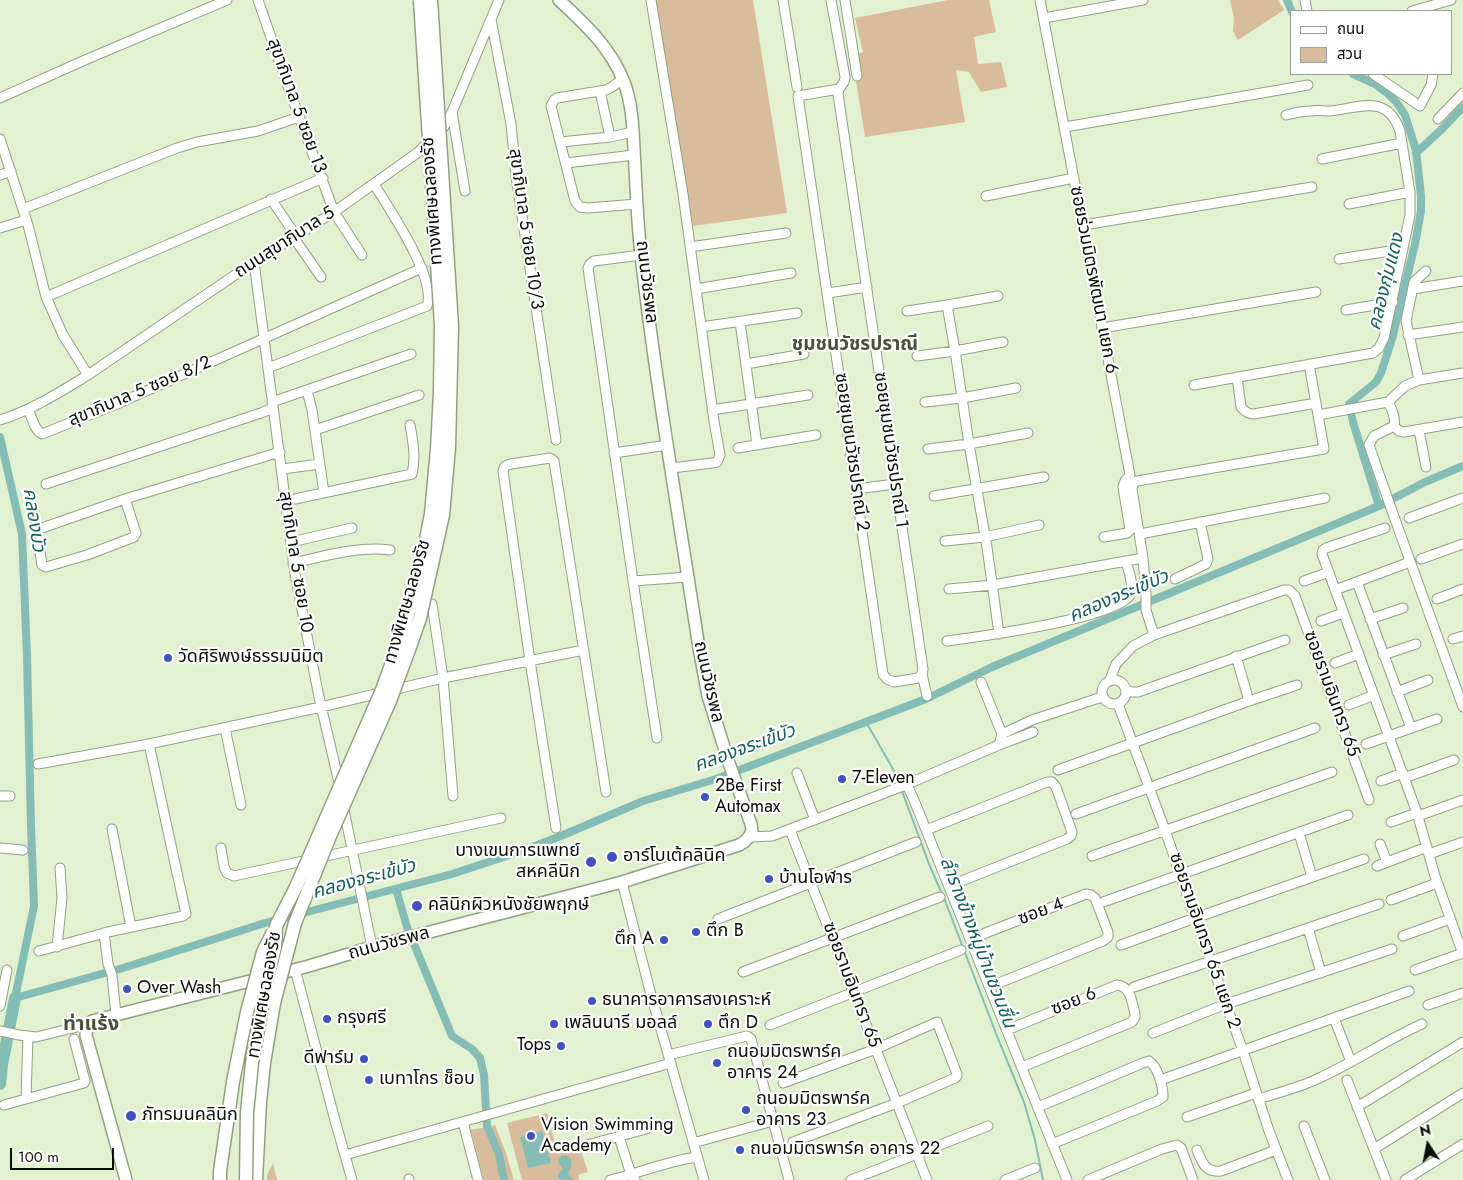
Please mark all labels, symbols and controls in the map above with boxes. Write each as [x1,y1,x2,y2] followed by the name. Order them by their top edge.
[1290,10,1453,75] legend
[1337,18,1364,40] text: ถนน
[262,36,330,176] street label: สุขาภิบาล 5 ซอย 13
[1337,43,1362,65] text: สวน
[418,136,448,266] street label: ทางพิเศษฉลองรัช
[503,147,547,311] street label: สุขาภิบาล 5 ซอย 10/3
[1064,184,1122,376] street label: ซอยร่วมมิตรพัฒนา แยก 6
[231,203,339,283] street label: ถนนสุขาภิบาล 5
[1364,231,1410,333] water label: คลองกุ่มแดง
[630,239,662,325] street label: ถนนวัชรพล
[792,334,918,356] district label: ชุมชนวัชรปราณี
[65,352,215,432] street label: สุขาภิบาล 5 ซอย 8/2
[868,371,912,529] street label: ซอยชุมชนวัชรปราณี 1
[829,372,873,532] street label: ซอยชุมชนวัชรปราณี 2
[17,486,49,554] water label: คลองบัว
[273,490,317,634] street label: สุขาภิบาล 5 ซอย 10
[380,537,436,667] street label: ทางพิเศษฉลองรัช
[1066,566,1172,628] water label: คลองจระเข้บัว
[1298,628,1364,760] street label: ซอยรามอินทรา 65
[688,639,728,725] street label: ถนนวัชรพล
[178,647,324,669] place label: วัดศิริพงษ์ธรรมนิมิต
[162,652,174,664] marker: วัดศิริพงษ์ธรรมนิมิต
[691,720,799,778] water label: คลองจระเข้บัว
[852,768,915,790] place label: 7-Eleven
[836,773,848,785] marker: 7-Eleven
[715,776,781,819] place label: 2Be First Automax
[699,791,711,803] marker: 2Be First Automax
[455,841,580,884] place label: บางเขนการแพทย์ สหคลีนิก
[623,846,726,868] place label: อาร์โบเต้คลินิค
[605,850,619,864] marker: อาร์โบเต้คลินิค
[1164,850,1244,1032] street label: ซอยรามอินทรา 65 แยก 2
[934,854,1020,1032] water label: ลำรางข้างหมู่บ้านชวนชื่น
[310,855,418,905] water label: คลองจระเข้บัว
[584,855,598,869] marker: บางเขนการแพทย์ สหคลีนิก
[779,868,852,890] place label: บ้านโอฬาร
[763,873,775,885] marker: บ้านโอฬาร
[1015,894,1067,930] street label: ซอย 4
[428,895,589,917] place label: คลินิกผิวหนังชัยพฤกษ์
[410,899,424,913] marker: คลินิกผิวหนังชัยพฤกษ์
[817,919,885,1051] street label: ซอยรามอินทรา 65
[706,921,744,943] place label: ตึก B
[346,923,432,965] street label: ถนนวัชรพล
[690,926,702,938] marker: ตึก B
[614,929,654,951] place label: ตึก A
[243,930,287,1060] street label: ทางพิเศษฉลองรัช
[658,934,670,946] marker: ตึก A
[137,978,221,1000] place label: Over Wash
[121,983,133,995] marker: Over Wash
[1048,983,1100,1021] street label: ซอย 6
[602,990,771,1012] place label: ธนาคารอาคารสงเคราะห์
[586,995,598,1007] marker: ธนาคารอาคารสงเคราะห์
[337,1008,386,1030] place label: กรุงศรี
[63,1013,119,1037] district label: ท่าแร้ง
[321,1013,333,1025] marker: กรุงศรี
[564,1013,677,1035] place label: เพลินนารี มอลล์
[718,1013,758,1035] place label: ตึก D
[548,1018,560,1030] marker: เพลินนารี มอลล์
[702,1018,714,1030] marker: ตึก D
[517,1035,551,1057] place label: Tops
[555,1040,567,1052] marker: Tops
[727,1042,841,1084] place label: ถนอมมิตรพาร์ค อาคาร 24
[303,1048,354,1070] place label: ดีฟาร์ม
[358,1053,370,1065] marker: ดีฟาร์ม
[711,1057,723,1069] marker: ถนอมมิตรพาร์ค อาคาร 24
[379,1069,475,1091] place label: เบทาโกร ช็อบ
[363,1074,375,1086] marker: เบทาโกร ช็อบ
[756,1089,870,1132] place label: ถนอมมิตรพาร์ค อาคาร 23
[740,1104,752,1116] marker: ถนอมมิตรพาร์ค อาคาร 23
[142,1105,238,1127] place label: ภัทรมนคลินิก
[124,1109,138,1123] marker: ภัทรมนคลินิก
[541,1115,673,1158] place label: Vision Swimming Academy
[1418,1119,1433,1141] text: N
[1403,1120,1453,1170] north arrow
[525,1130,537,1142] marker: Vision Swimming Academy
[12,1138,116,1170] scale bar
[750,1139,940,1161] place label: ถนอมมิตรพาร์ค อาคาร 22
[734,1144,746,1156] marker: ถนอมมิตรพาร์ค อาคาร 22
[18,1146,59,1168] text: 100 m

